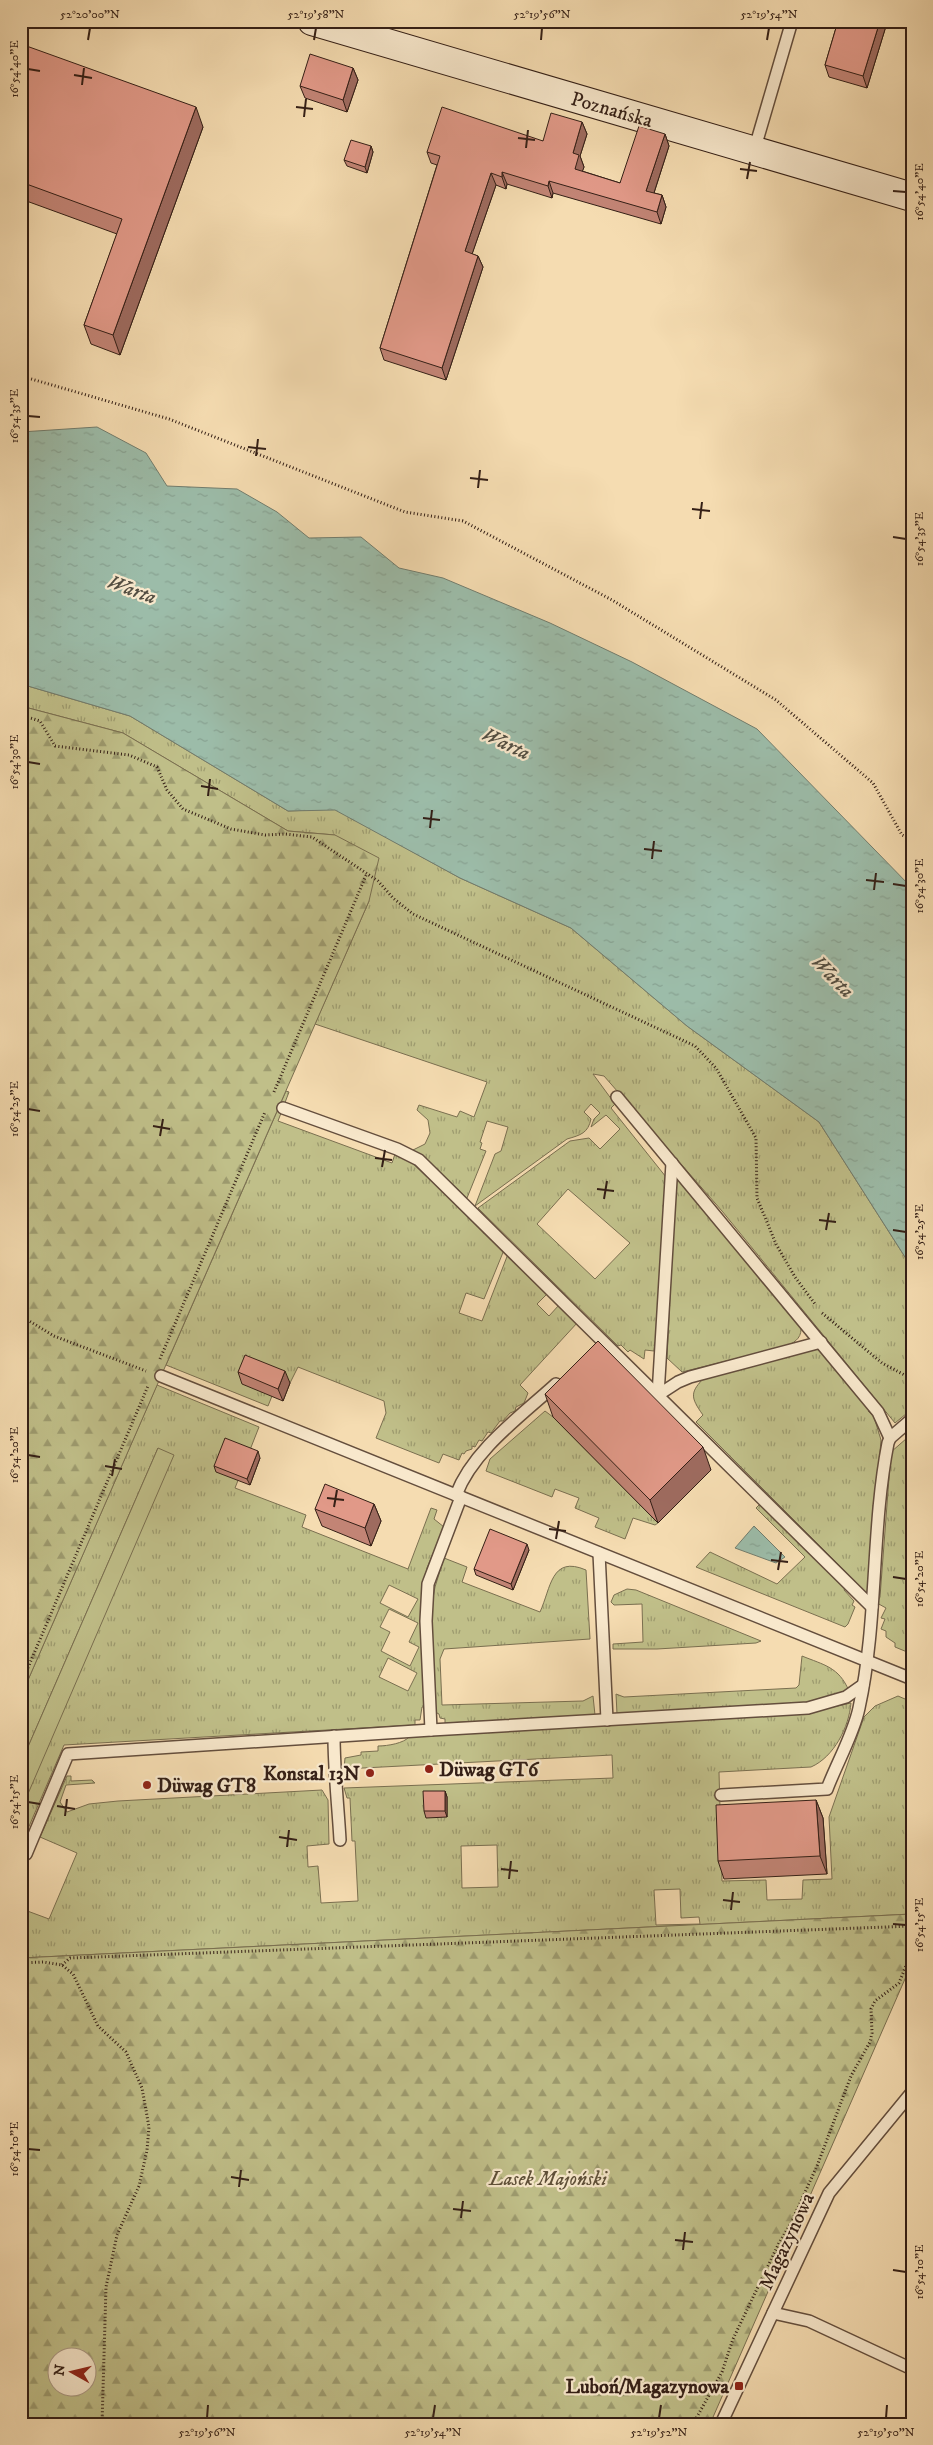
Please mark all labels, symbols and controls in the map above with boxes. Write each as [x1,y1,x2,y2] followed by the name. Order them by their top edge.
[60,7,120,22] text: 52°20'00"N
[288,7,345,22] text: 52°19'58"N
[513,7,571,22] text: 52°19'56"N
[740,7,798,22] text: 52°19'54"N
[7,40,22,98] text: 16°54'40"E
[568,87,656,134] street label: Poznańska
[912,163,927,221] text: 16°54'40"E
[7,388,22,443] text: 16°54'35"E
[912,511,927,566] text: 16°54'35"E
[103,569,160,611] water label: Warta
[477,721,534,766] water label: Warta
[7,734,22,790] text: 16°54'30"E
[912,858,927,914] text: 16°54'30"E
[805,950,859,1004] water label: Warta
[7,1081,22,1137] text: 16°54'25"E
[912,1204,927,1260] text: 16°54'25"E
[7,1426,22,1483] text: 16°54'20"E
[912,1550,927,1607] text: 16°54'20"E
[439,1758,540,1783] place label: Düwag GT6
[263,1762,361,1787] place label: Konstal 13N
[423,1763,435,1775] marker: Düwag GT6
[364,1767,376,1779] marker: Konstal 13N
[7,1774,22,1829] text: 16°54'15"E
[157,1774,256,1799] place label: Düwag GT8
[141,1779,153,1791] marker: Düwag GT8
[912,1897,927,1952] text: 16°54'15"E
[7,2121,22,2177] text: 16°54'10"E
[488,2167,608,2192] park label: Lasek Majoński
[754,2189,821,2294] street label: Magazynowa
[912,2244,927,2300] text: 16°54'10"E
[48,2348,98,2398] north arrow
[50,2363,70,2377] text: N
[565,2375,730,2400] place label: Luboń/Magazynowa
[733,2380,745,2392] marker: Luboń/Magazynowa
[178,2425,236,2440] text: 52°19'56"N
[404,2425,462,2440] text: 52°19'54"N
[631,2425,688,2440] text: 52°19'52"N
[857,2425,915,2440] text: 52°19'50"N

